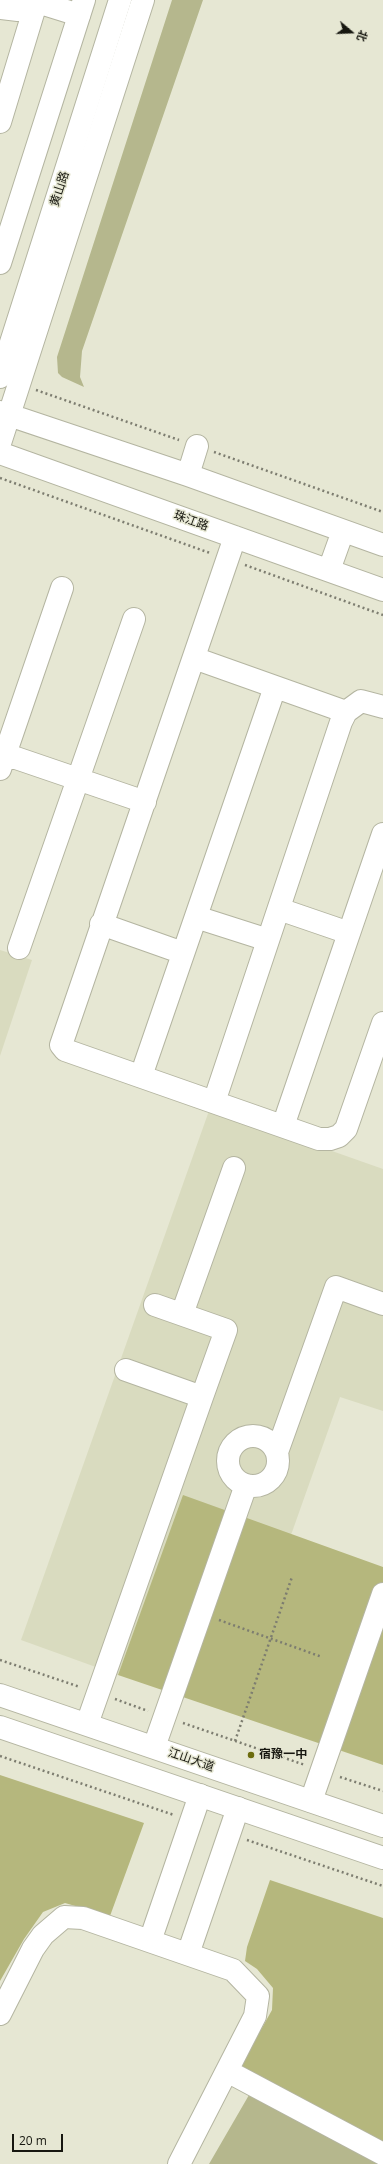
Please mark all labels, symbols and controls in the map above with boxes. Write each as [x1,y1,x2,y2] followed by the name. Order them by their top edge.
[331,12,371,52] north arrow
[354,28,372,44] text: 北
[48,170,72,208] street label: 黄山路
[172,508,210,534] street label: 珠江路
[166,1745,216,1775] street label: 江山大道
[259,1748,307,1762] place label: 宿豫一中
[246,1750,256,1760] marker: 宿豫一中
[14,2126,65,2152] scale bar
[19,2132,47,2149] text: 20 m

